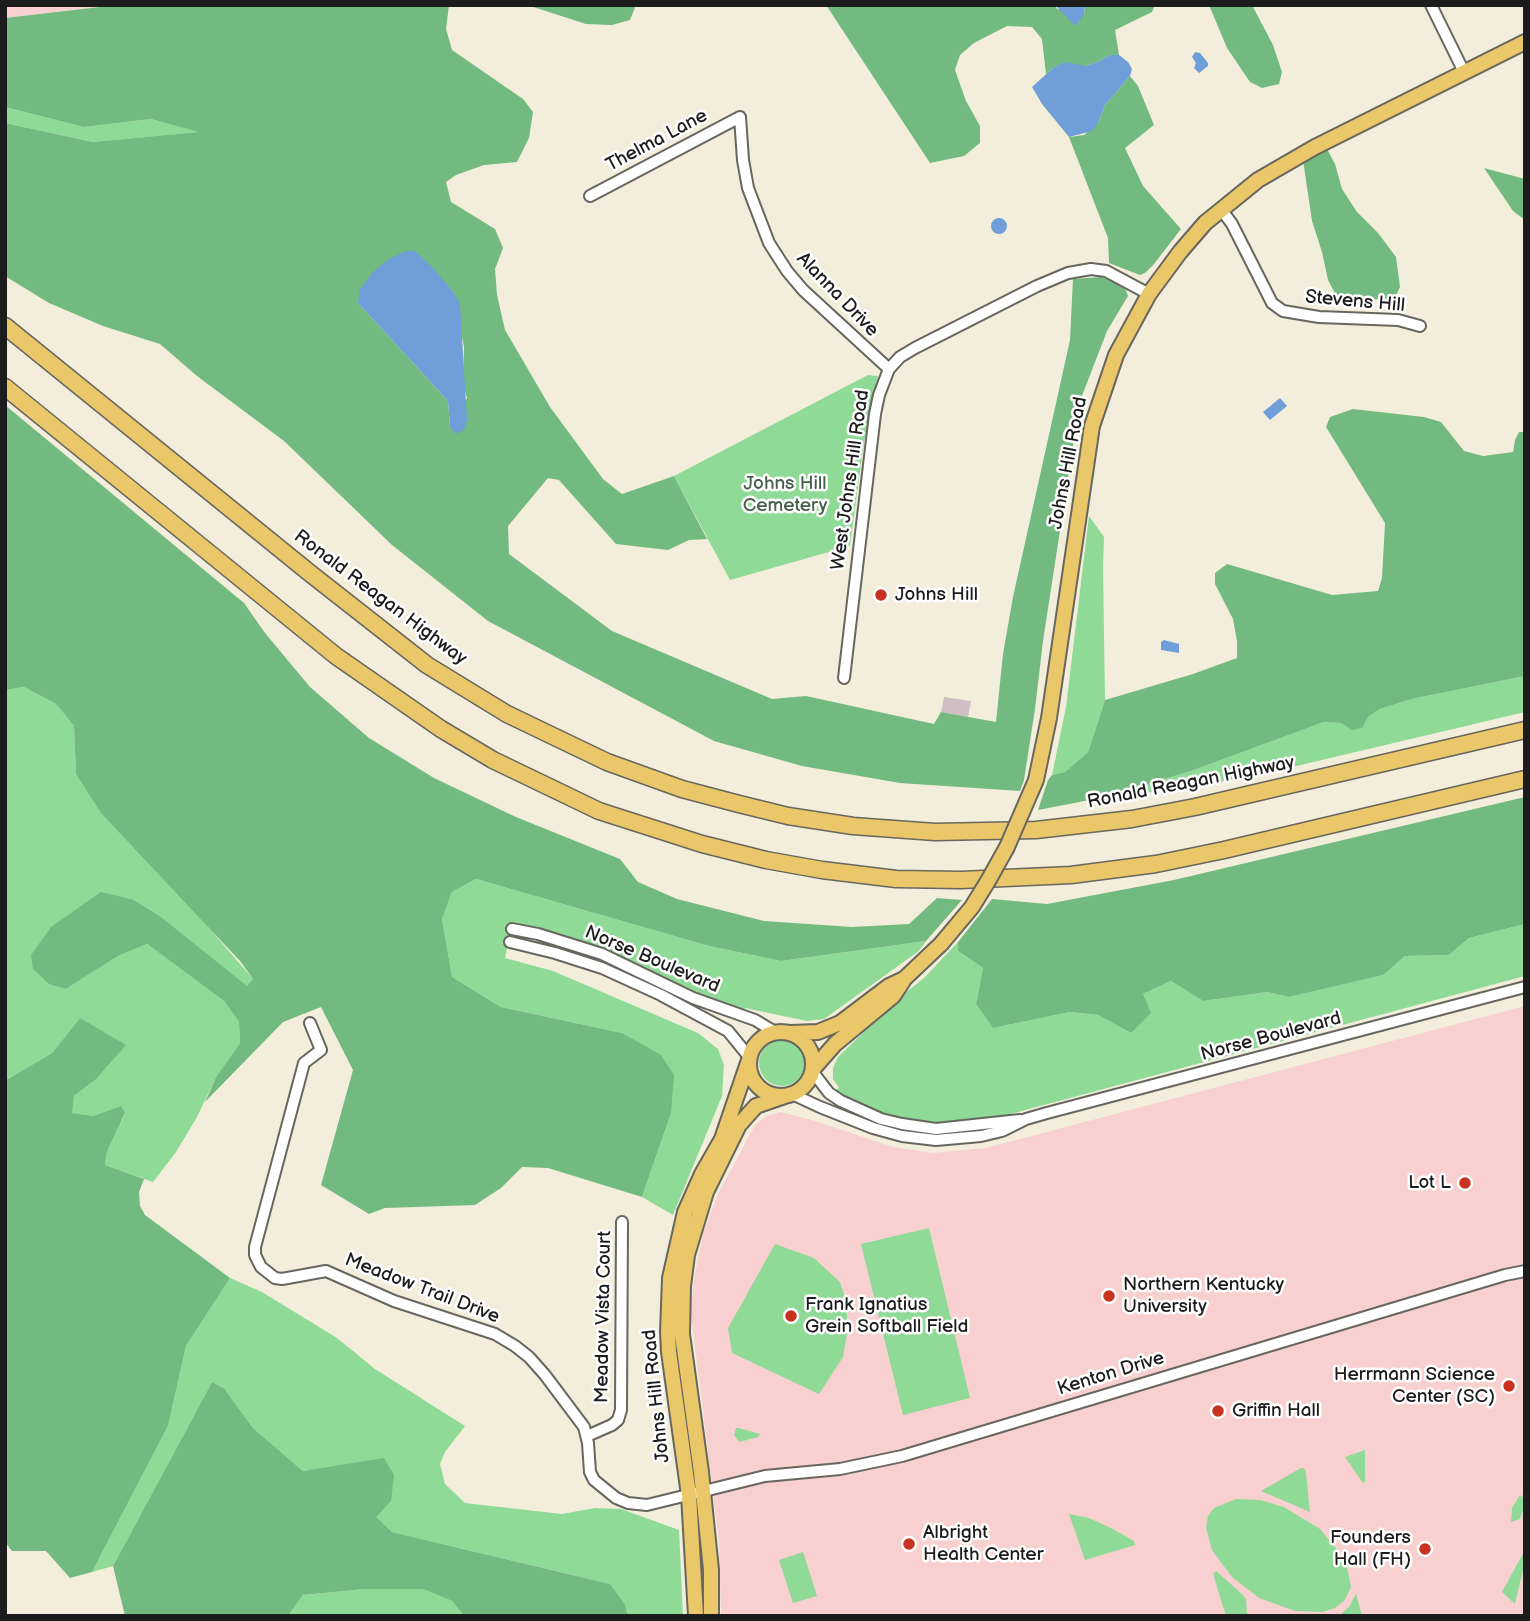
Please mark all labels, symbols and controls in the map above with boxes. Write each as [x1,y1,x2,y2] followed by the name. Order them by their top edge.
[602,105,712,177] street label: Thelma Lane
[791,248,883,342] street label: Alanna Drive
[1304,286,1406,318] street label: Stevens Hill
[827,388,875,572] street label: West Johns Hill Road
[1045,395,1093,531] street label: Johns Hill Road
[743,473,827,517] park label: Johns Hill Cemetery
[289,526,471,670] street label: Ronald Reagan Highway
[895,584,978,606] place label: Johns Hill
[873,587,889,603] marker: Johns Hill
[1085,752,1297,814] street label: Ronald Reagan Highway
[581,921,723,999] street label: Norse Boulevard
[1198,1007,1344,1067] street label: Norse Boulevard
[1408,1172,1451,1194] place label: Lot L
[1457,1175,1473,1191] marker: Lot L
[591,1231,617,1403] street label: Meadow Vista Court
[341,1249,503,1329] street label: Meadow Trail Drive
[1123,1274,1284,1318] place label: Northern Kentucky University
[1101,1288,1117,1304] marker: Northern Kentucky University
[805,1294,968,1338] place label: Frank Ignatius Grein Softball Field
[783,1308,799,1324] marker: Frank Ignatius Grein Softball Field
[639,1328,675,1464] street label: Johns Hill Road
[1055,1347,1167,1401] street label: Kenton Drive
[1334,1364,1495,1408] place label: Herrmann Science Center (SC)
[1501,1378,1517,1394] marker: Herrmann Science Center (SC)
[1232,1400,1320,1422] place label: Griffin Hall
[1210,1403,1226,1419] marker: Griffin Hall
[923,1522,1043,1566] place label: Albright Health Center
[1330,1527,1411,1571] place label: Founders Hall (FH)
[901,1536,917,1552] marker: Albright Health Center
[1417,1541,1433,1557] marker: Founders Hall (FH)

